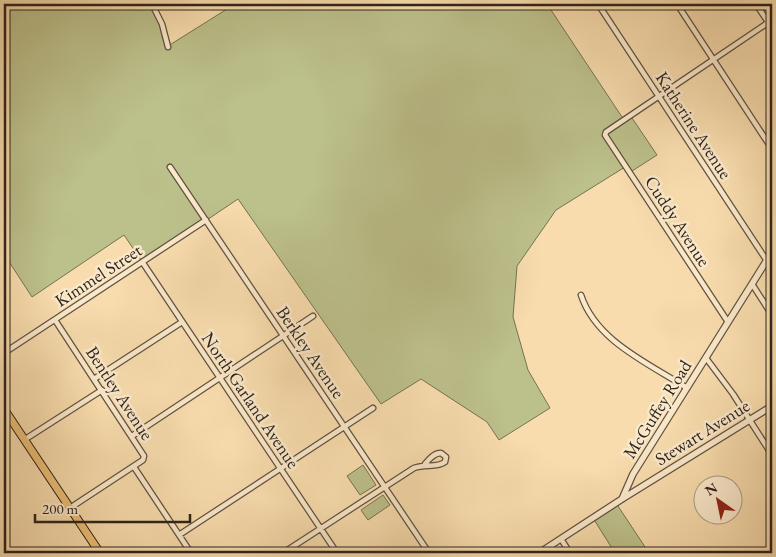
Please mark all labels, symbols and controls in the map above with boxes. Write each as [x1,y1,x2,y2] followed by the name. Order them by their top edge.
[651,67,737,183] street label: Katherine Avenue
[640,171,716,271] street label: Cuddy Avenue
[50,238,146,312] street label: Kimmel Street
[272,301,350,403] street label: Berkley Avenue
[197,327,305,473] street label: North Garland Avenue
[81,342,159,444] street label: Bentley Avenue
[618,355,697,463] street label: McGuffey Road
[650,394,754,470] street label: Stewart Avenue
[694,474,744,524] north arrow
[701,478,721,500] text: N
[35,492,190,524] scale bar
[42,499,79,518] text: 200 m

